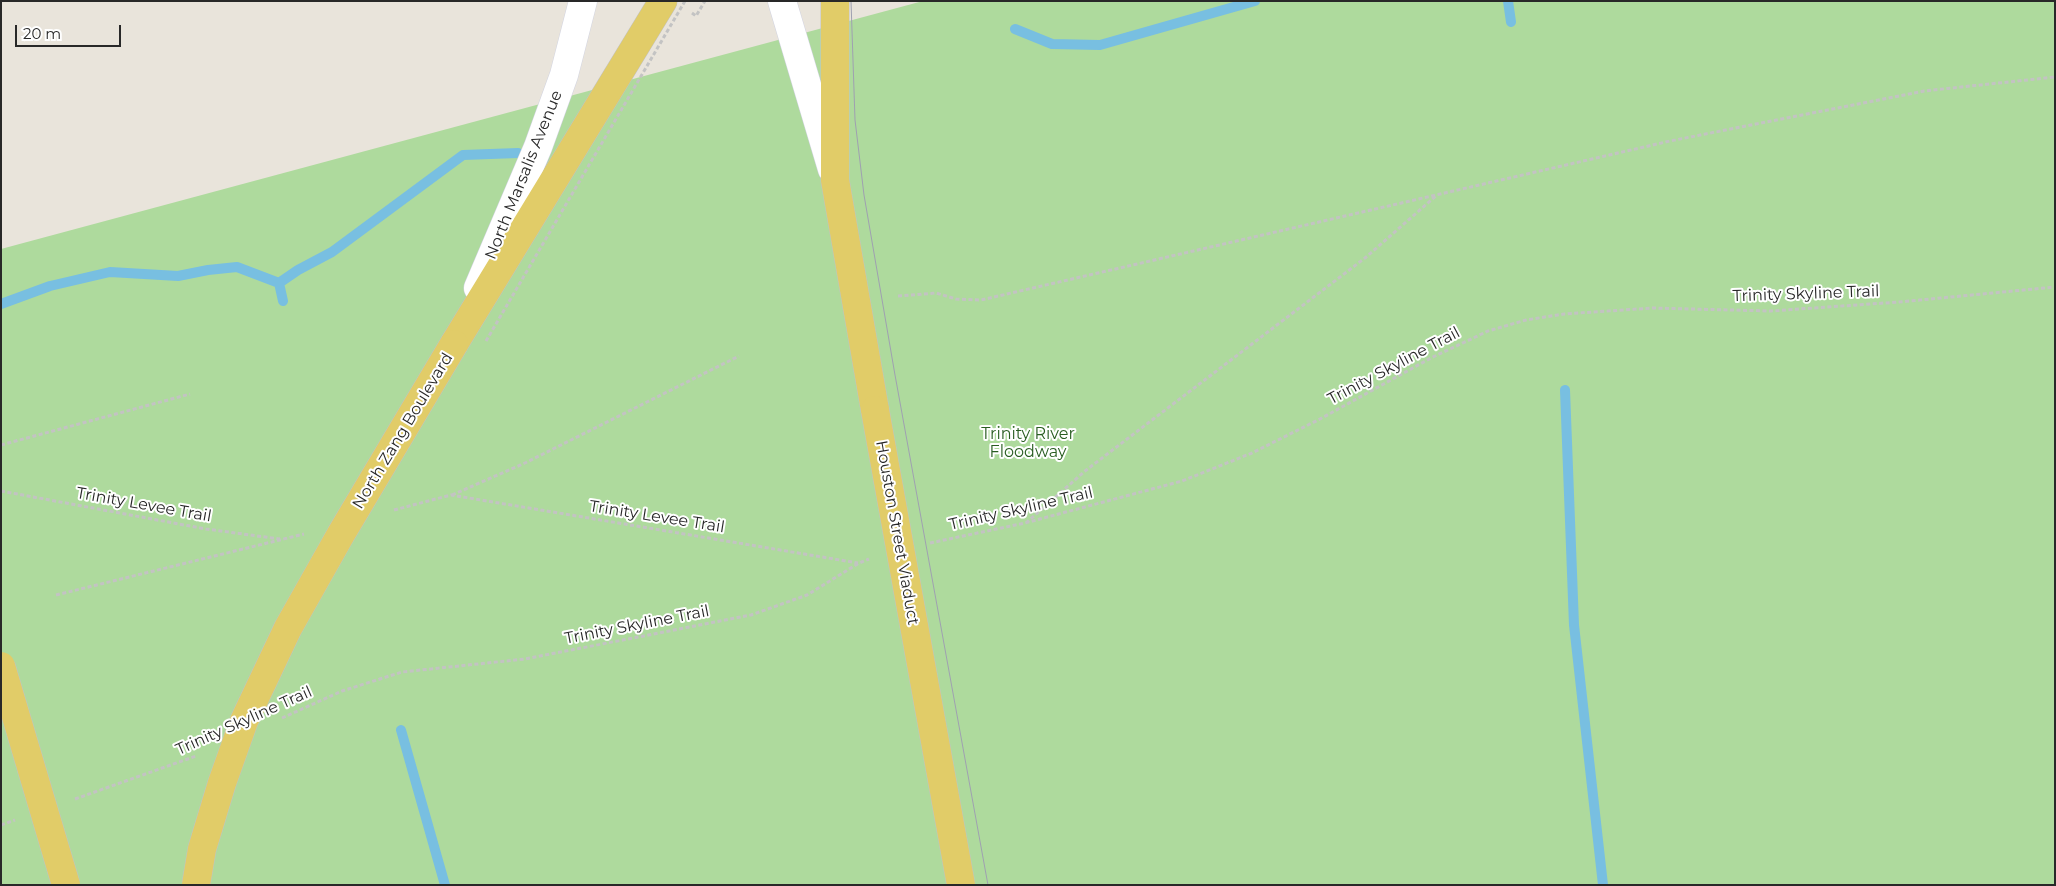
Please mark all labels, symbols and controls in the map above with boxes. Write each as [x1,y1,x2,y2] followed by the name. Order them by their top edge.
[18,15,124,47] scale bar
[23,24,61,43] text: 20 m
[481,88,567,262] street label: North Marsalis Avenue
[1732,282,1880,306] street label: Trinity Skyline Trail
[1325,323,1463,409] street label: Trinity Skyline Trail
[349,350,457,512] street label: North Zang Boulevard
[981,424,1075,462] park label: Trinity River Floodway
[871,439,923,627] street label: Houston Street Viaduct
[947,483,1095,535] street label: Trinity Skyline Trail
[75,484,213,526] street label: Trinity Levee Trail
[588,497,726,537] street label: Trinity Levee Trail
[563,602,711,648] street label: Trinity Skyline Trail
[173,682,315,760] street label: Trinity Skyline Trail

